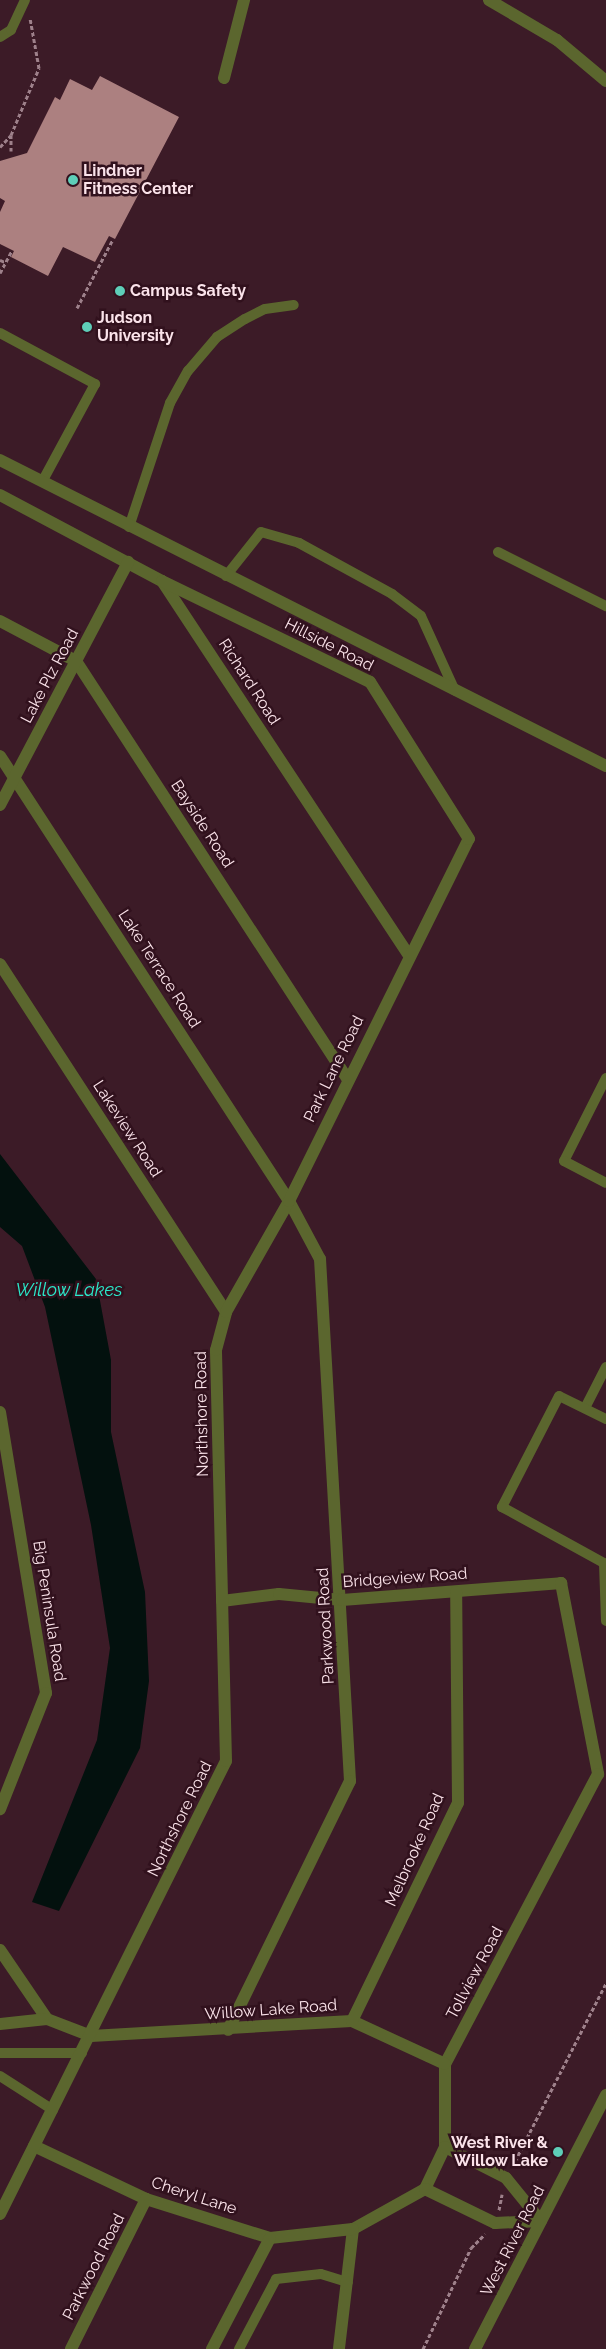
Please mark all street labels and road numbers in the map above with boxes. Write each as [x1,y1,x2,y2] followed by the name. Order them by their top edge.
[281,614,377,676] street label: Hillside Road
[17,625,83,727] street label: Lake Plz Road
[214,635,284,729] street label: Richard Road
[167,777,237,871] street label: Bayside Road
[114,906,204,1032] street label: Lake Terrace Road
[300,1013,368,1125] street label: Park Lane Road
[88,1077,166,1181] street label: Lakeview Road
[191,1351,213,1477] street label: Northshore Road
[28,1539,70,1683] street label: Big Peninsula Road
[342,1564,468,1592] street label: Bridgeview Road
[313,1567,339,1685] street label: Parkwood Road
[144,1758,216,1880] street label: Northshore Road
[381,1790,449,1910] street label: Melbrooke Road
[442,1923,508,2023] street label: Tollview Road
[204,1996,338,2024] street label: Willow Lake Road
[149,2173,239,2219] street label: Cheryl Lane
[477,2182,549,2300] street label: West River Road
[59,2211,129,2323] street label: Parkwood Road

